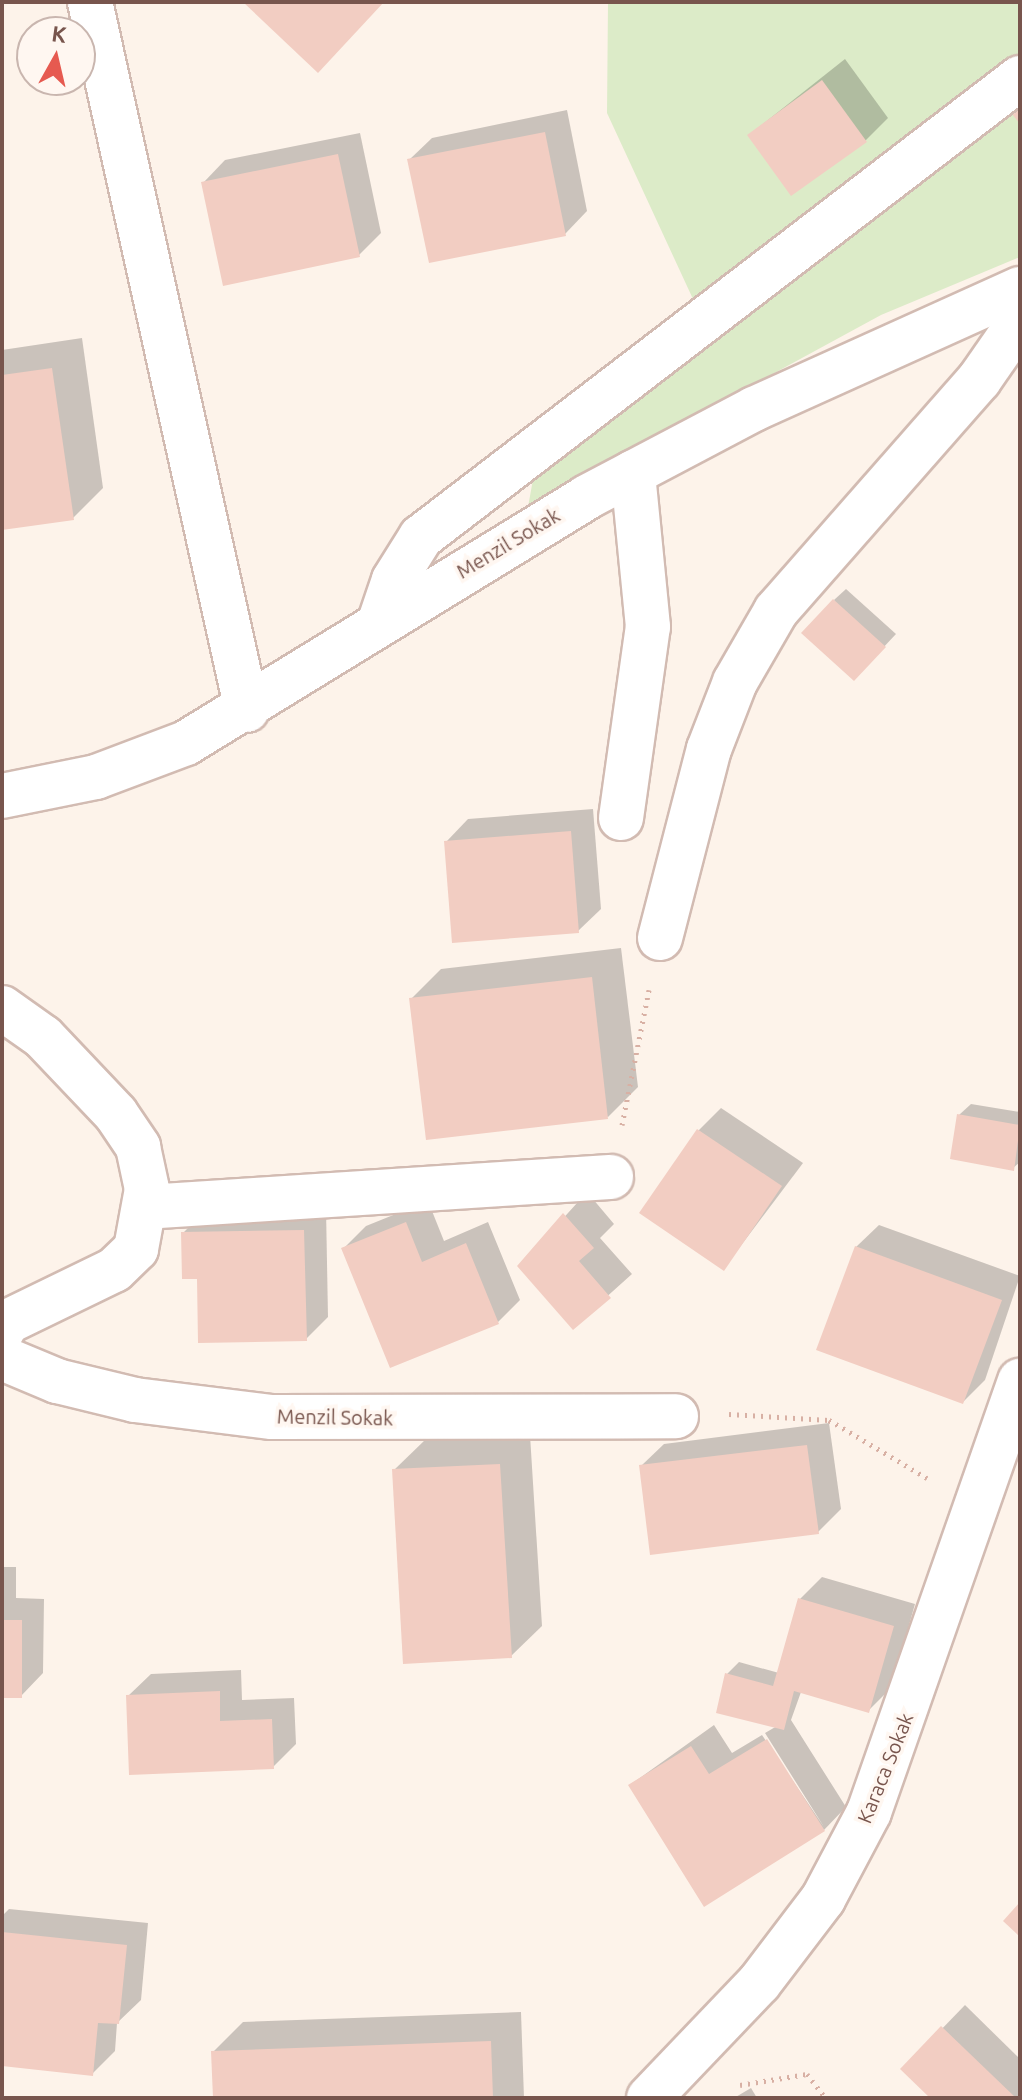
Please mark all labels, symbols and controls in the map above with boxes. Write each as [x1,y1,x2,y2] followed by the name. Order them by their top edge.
[16,16,96,96] north arrow
[50,20,68,47] text: K
[452,503,564,583] street label: Menzil Sokak
[277,1404,393,1430] street label: Menzil Sokak
[852,1709,918,1827] street label: Karaca Sokak

